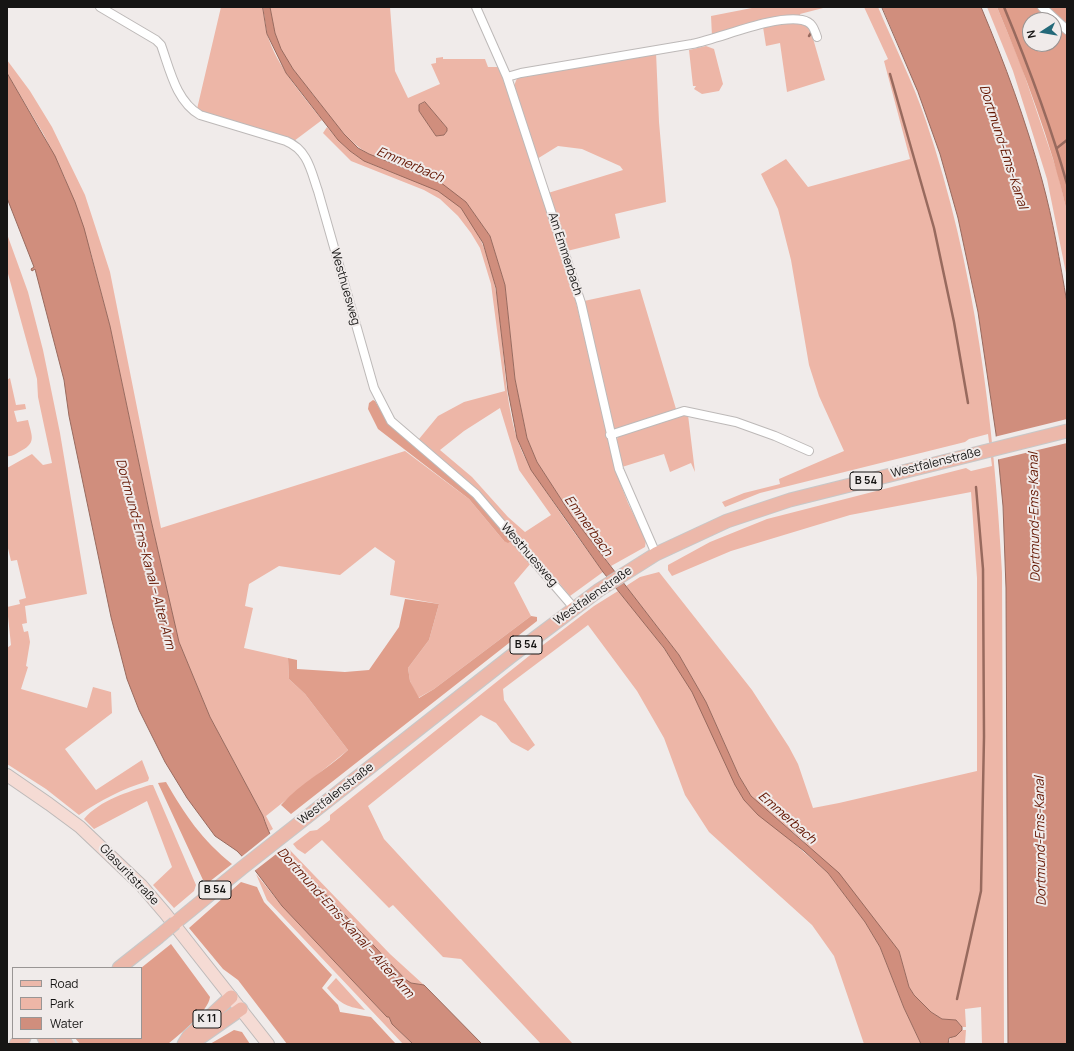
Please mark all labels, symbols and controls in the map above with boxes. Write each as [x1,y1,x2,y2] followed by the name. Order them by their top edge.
[1022,12,1062,52] north arrow
[1023,29,1039,40] text: N
[976,83,1030,211] water label: Dortmund-Ems-Kanal
[374,144,446,186] water label: Emmerbach
[545,211,585,297] street label: Am Emmerbach
[327,247,363,327] street label: Westhuesweg
[890,445,982,481] street label: Westfalenstraße
[1026,452,1044,582] water label: Dortmund-Ems-Kanal
[112,457,178,651] water label: Dortmund-Ems-Kanal – Alter Arm
[850,472,882,490] road number: B 54
[561,492,615,560] water label: Emmerbach
[498,520,560,590] street label: Westhuesweg
[551,564,635,628] street label: Westfalenstraße
[510,636,542,654] road number: B 54
[295,760,377,828] street label: Westfalenstraße
[1032,776,1050,906] water label: Dortmund-Ems-Kanal
[755,789,819,847] water label: Emmerbach
[96,841,162,909] street label: Glasuritstraße
[273,845,417,1001] water label: Dortmund-Ems-Kanal – Alter Arm
[199,881,231,899] road number: B 54
[12,967,142,1039] legend
[50,975,78,992] text: Road
[50,995,74,1012] text: Park
[193,1010,221,1028] road number: K 11
[50,1015,83,1032] text: Water

